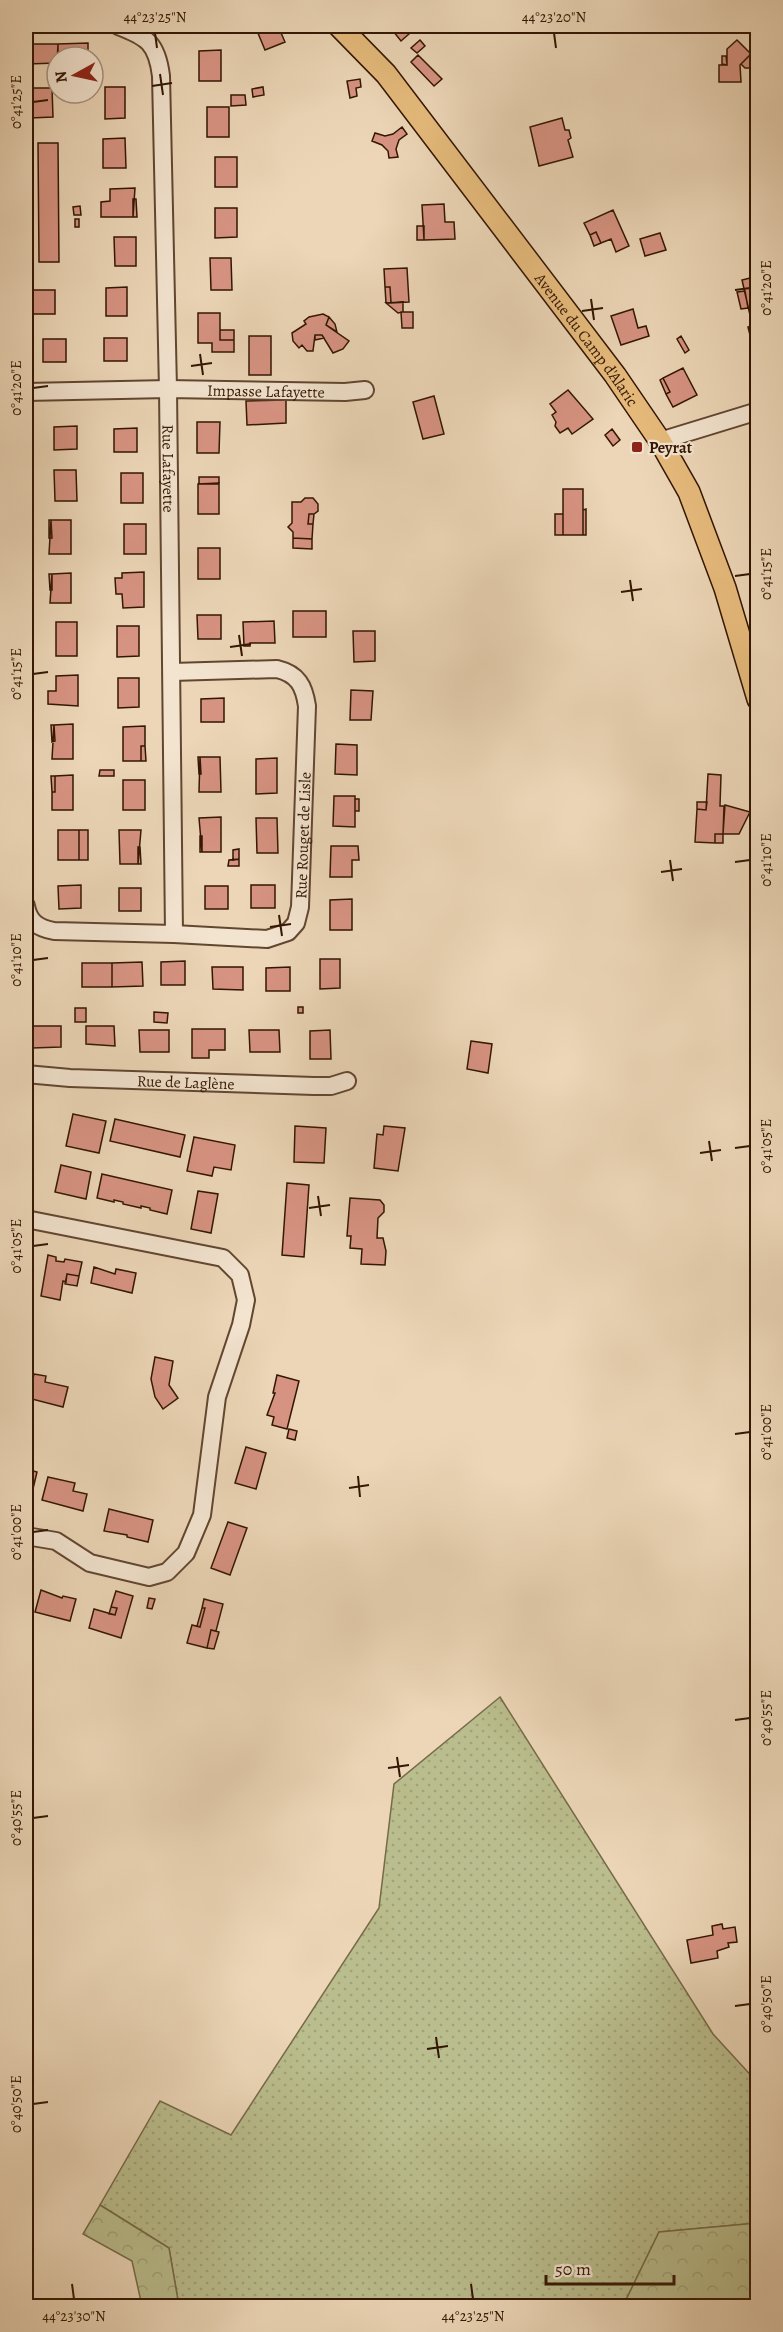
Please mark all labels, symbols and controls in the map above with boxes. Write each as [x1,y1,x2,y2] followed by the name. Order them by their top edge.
[124,7,187,27] text: 44°23'25"N
[522,7,586,27] text: 44°23'20"N
[45,45,105,105] north arrow
[49,69,73,84] text: N
[6,75,26,129] text: 0°41'25"E
[756,260,776,316] text: 0°41'20"E
[529,268,643,411] street label: Avenue du Camp d'Alaric
[6,360,26,416] text: 0°41'20"E
[207,380,325,404] street label: Impasse Lafayette
[156,424,179,513] street label: Rue Lafayette
[649,437,693,459] place label: Peyrat
[630,440,644,454] marker: Peyrat
[756,548,776,600] text: 0°41'15"E
[6,648,26,700] text: 0°41'15"E
[290,772,317,899] street label: Rue Rouget de Lisle
[756,833,776,887] text: 0°41'10"E
[6,933,26,987] text: 0°41'10"E
[136,1070,235,1095] street label: Rue de Laglène
[756,1119,776,1173] text: 0°41'05"E
[6,1219,26,1273] text: 0°41'05"E
[756,1404,776,1460] text: 0°41'00"E
[6,1504,26,1560] text: 0°41'00"E
[756,1690,776,1746] text: 0°40'55"E
[6,1790,26,1846] text: 0°40'55"E
[756,1975,776,2033] text: 0°40'50"E
[6,2075,26,2133] text: 0°40'50"E
[546,2248,674,2286] scale bar
[555,2257,591,2281] text: 50 m
[42,2306,106,2326] text: 44°23'30"N
[442,2306,505,2326] text: 44°23'25"N

